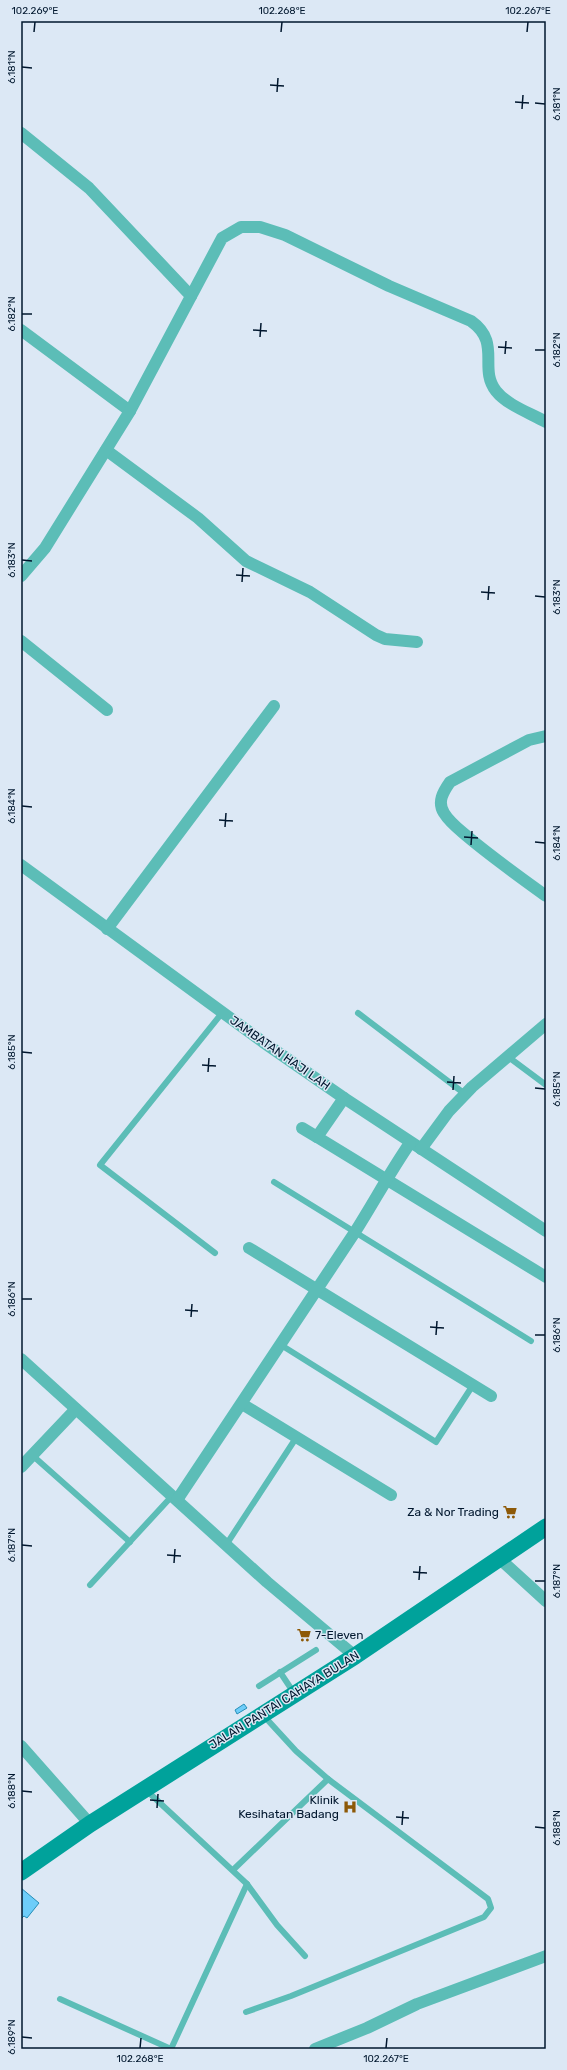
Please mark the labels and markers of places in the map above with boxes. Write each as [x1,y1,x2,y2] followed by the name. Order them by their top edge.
[502,1504,518,1520] supermarket icon: Za & Nor Trading
[407,1505,499,1519] place label: Za & Nor Trading
[296,1627,312,1643] supermarket icon: 7-Eleven
[315,1628,364,1642] place label: 7-Eleven
[238,1793,340,1821] place label: Klinik Kesihatan Badang
[342,1799,358,1815] hospital icon: Klinik Kesihatan Badang

